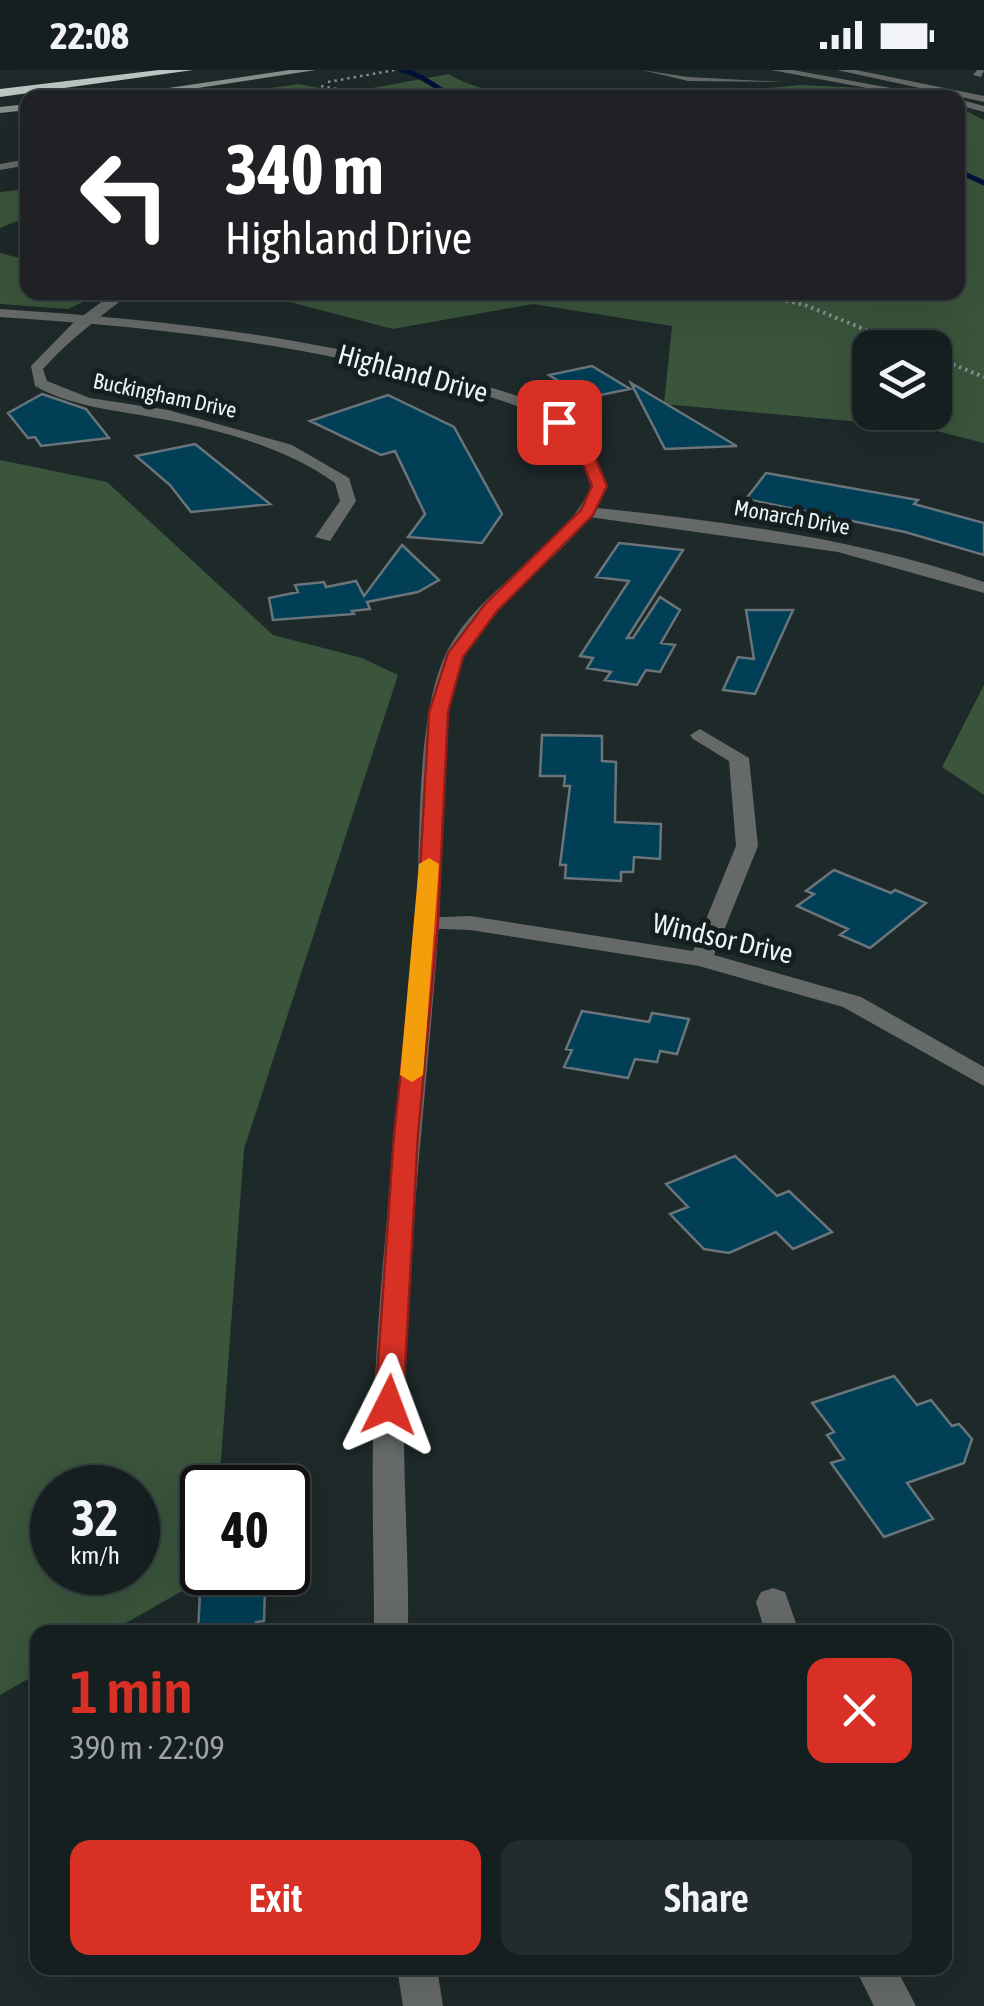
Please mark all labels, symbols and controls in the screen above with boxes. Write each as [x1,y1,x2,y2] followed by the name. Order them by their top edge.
[50,14,129,57] text: 22:08
[225,129,384,209] text: 340 m
[60,130,190,260] icon: left
[225,212,472,264] text: Highland Drive
[852,330,952,430] map controls
[852,330,952,430] button: layers
[335,338,491,408] street label: Highland Drive
[91,367,239,423] street label: Buckingham Drive
[517,380,602,465] pin
[532,395,587,450] icon: arrive
[732,494,852,540] street label: Monarch Drive
[650,906,796,970] street label: Windsor Drive
[337,1353,441,1457] position arrow
[180,1465,310,1595] speed limit sign: 40
[71,1489,118,1547] text: 32
[70,1541,120,1569] text: km/h
[70,1657,193,1726] text: 1 min
[807,1658,912,1763] button: close
[70,1729,225,1766] text: 390 m · 22:09
[70,1840,481,1955] button: Exit
[501,1840,912,1955] button: Share

